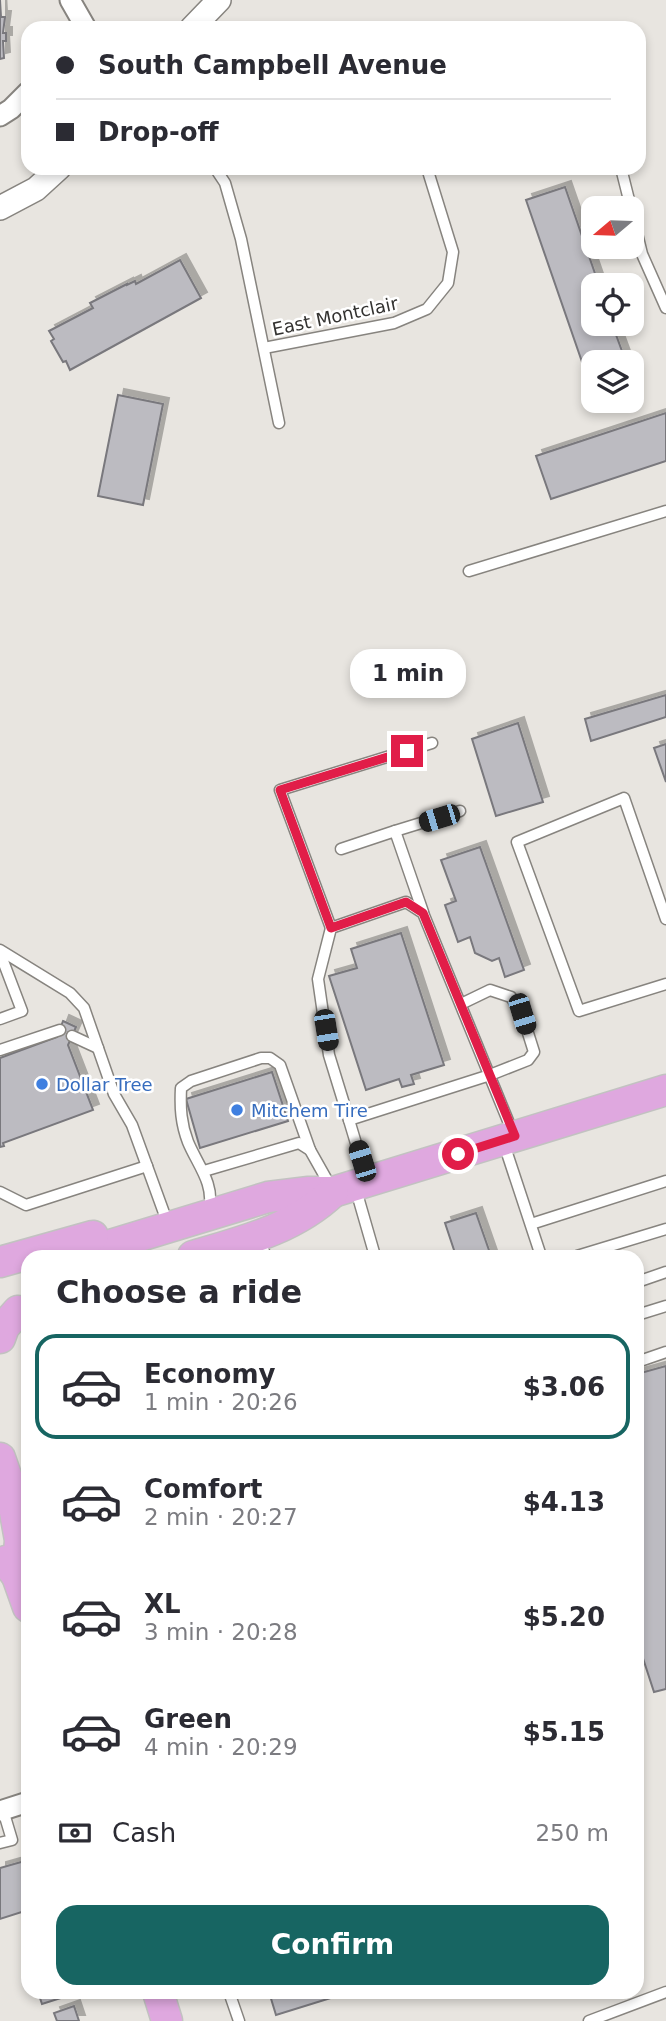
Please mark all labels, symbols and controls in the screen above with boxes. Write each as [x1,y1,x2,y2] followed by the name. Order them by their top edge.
[98,50,447,80] text: South Campbell Avenue
[98,117,219,147] text: Drop-off
[581,196,644,259] north arrow
[581,196,644,413] map controls
[581,273,644,336] button: locate
[270,292,400,340] street label: East Montclair
[581,350,644,413] button: layers
[349,650,465,698] callout: 1 min
[372,660,444,686] text: 1 min
[391,735,423,767] route end
[416,802,463,834] car
[506,991,539,1037] car
[313,1008,340,1052] car
[56,1074,153,1095] place label: Dollar Tree
[34,1076,50,1092] marker: Dollar Tree
[251,1100,368,1121] place label: Mitchem Tire
[229,1102,245,1118] marker: Mitchem Tire
[346,1138,379,1184] car
[442,1138,474,1170] route start
[56,1273,302,1311] text: Choose a ride
[60,1355,123,1418] icon: car
[144,1359,275,1389] text: Economy
[523,1372,605,1402] text: $3.06
[144,1389,298,1415] text: 1 min · 20:26
[60,1470,123,1533] icon: car
[144,1474,262,1504] text: Comfort
[523,1487,605,1517] text: $4.13
[144,1504,298,1530] text: 2 min · 20:27
[60,1585,123,1648] icon: car
[144,1589,181,1619] text: XL
[523,1602,605,1632] text: $5.20
[144,1619,298,1645] text: 3 min · 20:28
[60,1700,123,1763] icon: car
[144,1704,232,1734] text: Green
[523,1717,605,1747] text: $5.15
[144,1734,298,1760] text: 4 min · 20:29
[56,1814,94,1852] icon: cash
[112,1818,176,1848] text: Cash
[535,1820,609,1846] text: 250 m
[56,1905,609,1985] button: Confirm

